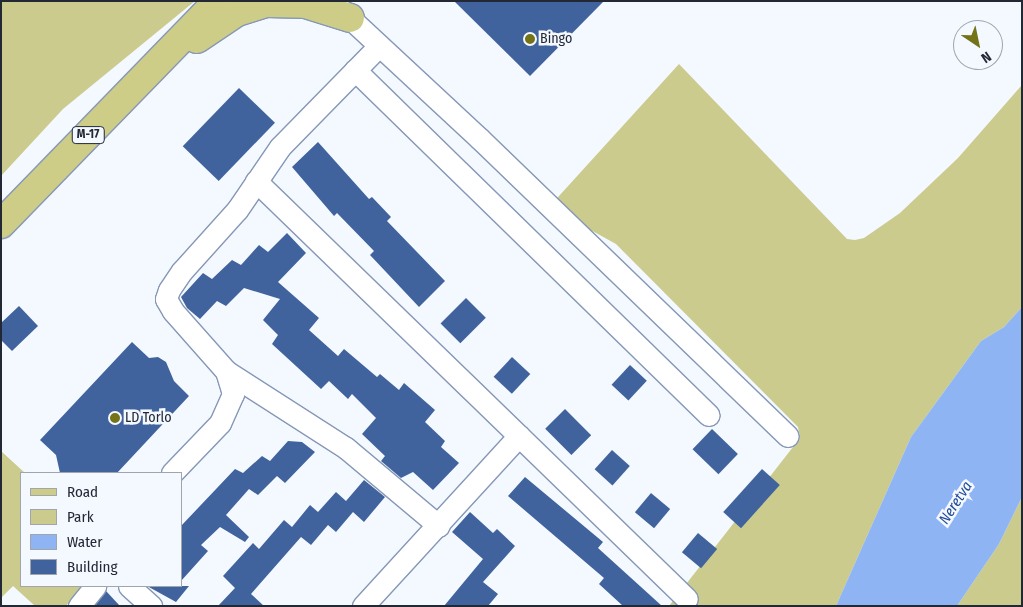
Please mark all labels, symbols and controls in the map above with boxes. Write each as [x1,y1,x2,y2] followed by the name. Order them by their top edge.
[953,20,1003,70] north arrow
[540,31,572,47] place label: Bingo
[524,33,536,45] marker: Bingo
[978,48,994,66] text: N
[72,126,104,144] road number: M-17
[125,410,172,426] place label: LD Torlo
[109,412,121,424] marker: LD Torlo
[20,472,182,587] legend
[936,478,976,528] water label: Neretva
[67,483,98,501] text: Road
[67,508,94,526] text: Park
[67,533,102,551] text: Water
[67,558,118,576] text: Building

